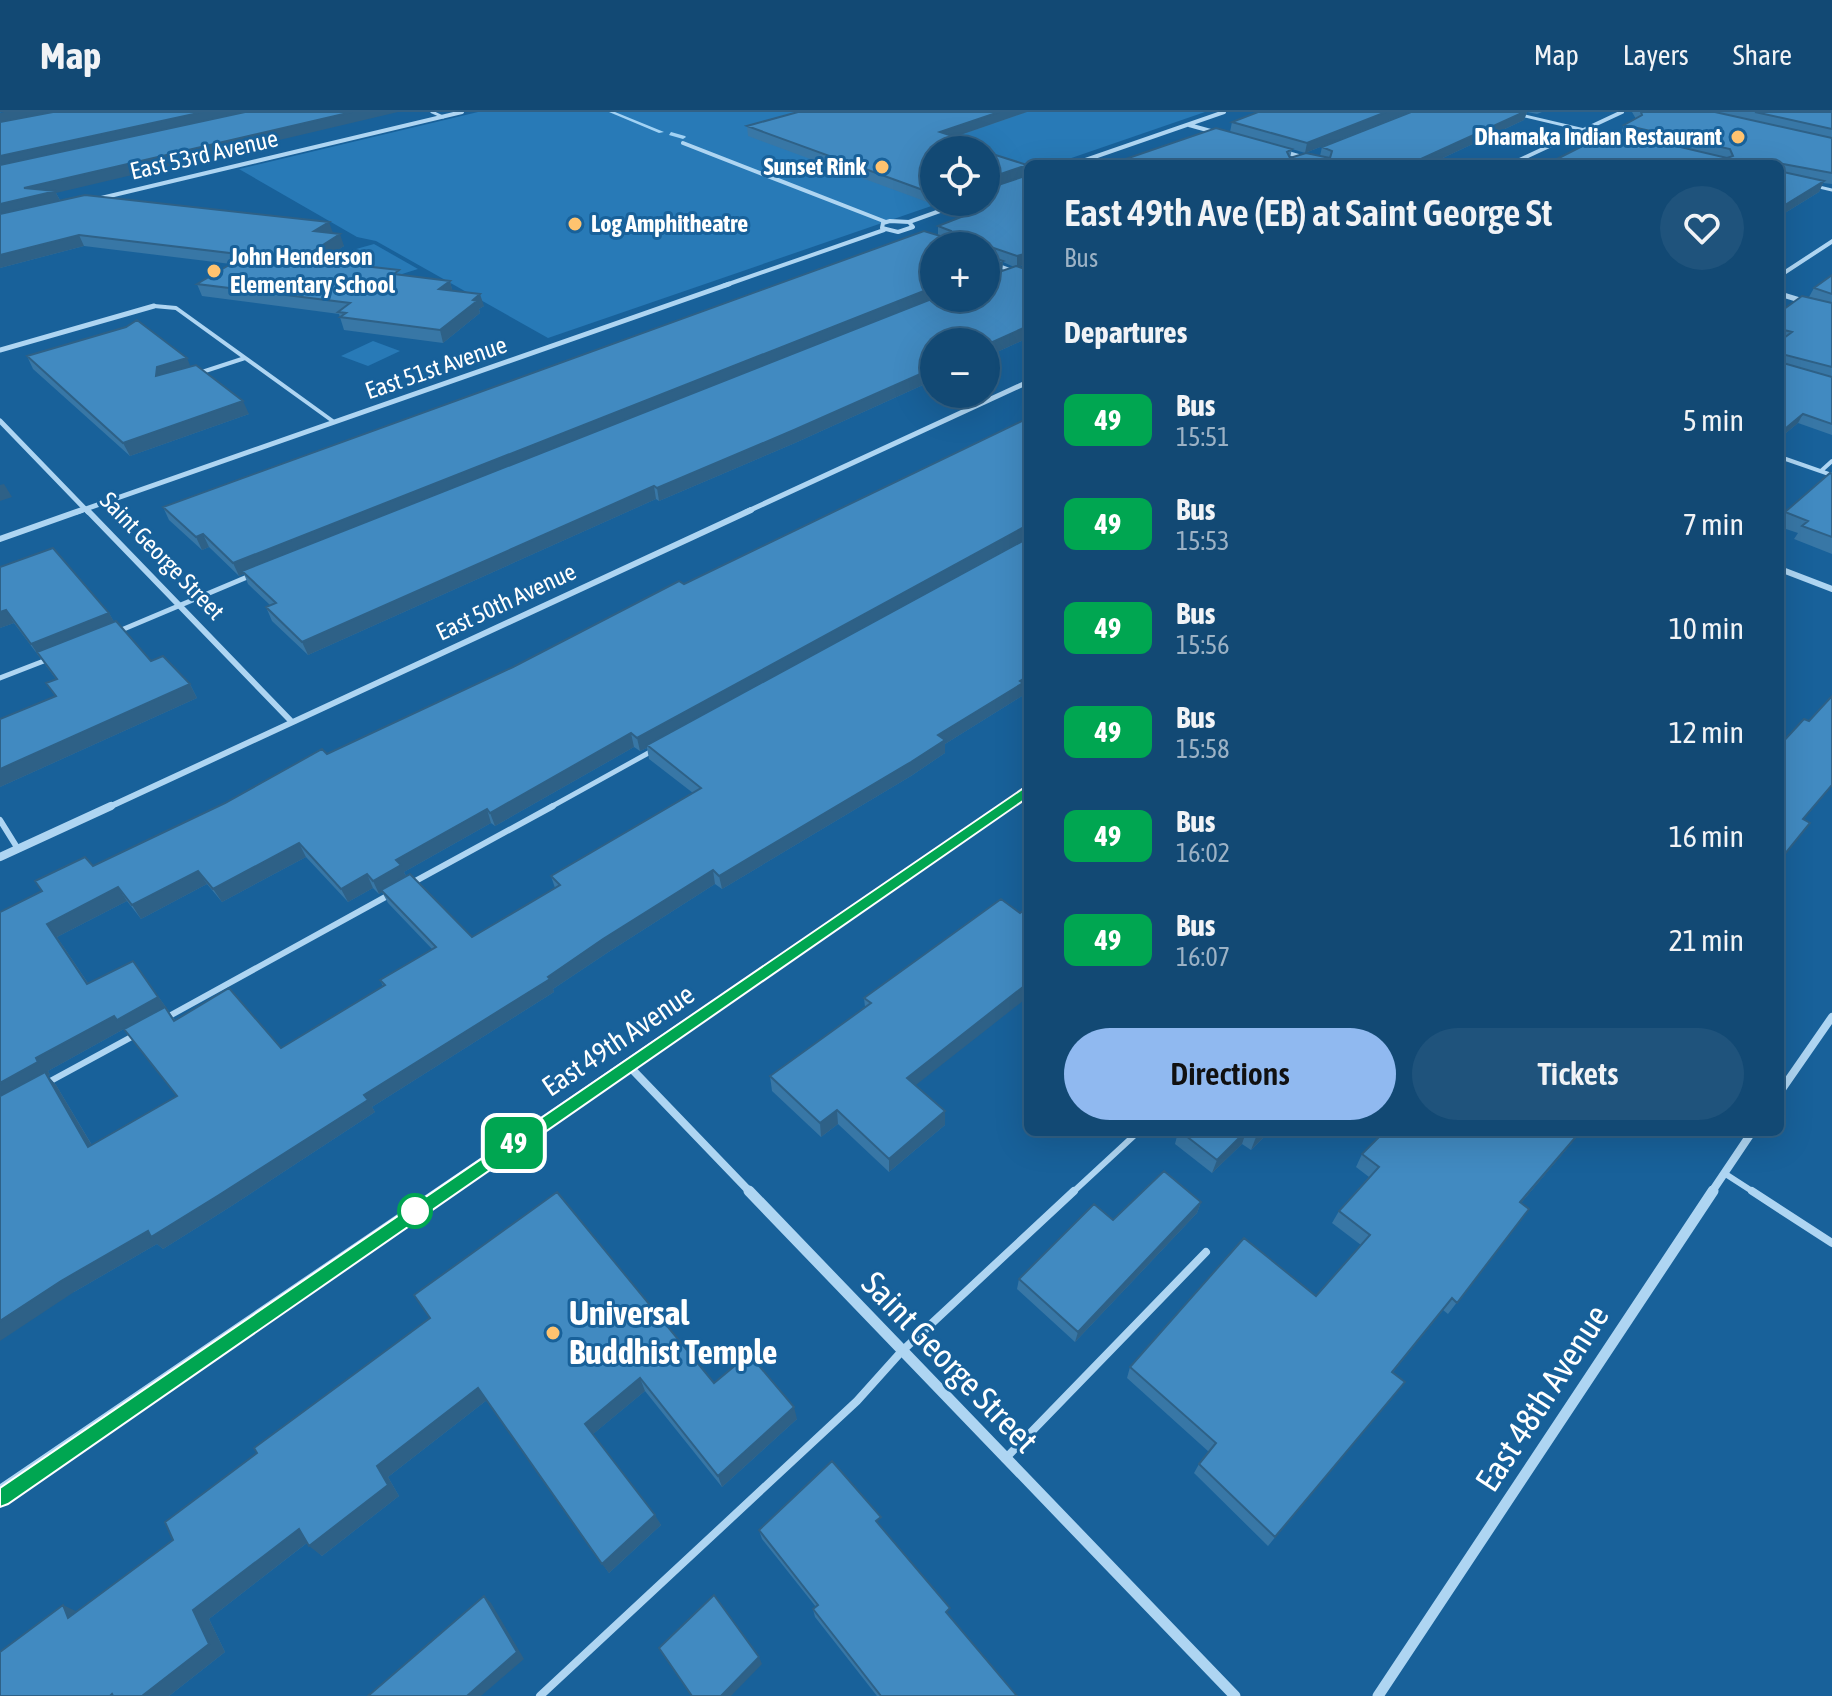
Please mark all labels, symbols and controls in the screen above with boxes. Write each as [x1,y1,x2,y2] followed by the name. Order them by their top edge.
[40,34,101,77] text: Map
[1534,39,1579,71] text: Map
[1623,39,1689,71] text: Layers
[1733,39,1792,71] text: Share
[1474,123,1722,150] place label: Dhamaka Indian Restaurant
[127,124,280,185] street label: East 53rd Avenue
[1729,128,1747,146] marker: Dhamaka Indian Restaurant
[920,136,1000,408] map controls
[920,136,1000,216] button: locate
[763,153,866,180] place label: Sunset Rink
[873,158,891,176] marker: Sunset Rink
[1660,186,1744,270] button: heart
[1064,191,1553,234] text: East 49th Ave (EB) at Saint George St
[591,210,748,237] place label: Log Amphitheatre
[566,215,584,233] marker: Log Amphitheatre
[920,232,1000,312] button: +
[229,243,396,298] place label: John Henderson Elementary School
[1064,243,1098,273] text: Bus
[205,262,223,280] marker: John Henderson Elementary School
[1064,315,1187,349] text: Departures
[920,328,1000,408] button: −
[362,331,510,404] street label: East 51st Avenue
[1176,388,1215,422] text: Bus
[1683,403,1744,437] text: 5 min
[1095,404,1121,436] text: 49
[1176,422,1230,452] text: 15:51
[95,486,230,625] street label: Saint George Street
[1176,492,1215,526] text: Bus
[1683,507,1744,541] text: 7 min
[1095,508,1121,540] text: 49
[1176,526,1230,556] text: 15:53
[432,557,580,646] street label: East 50th Avenue
[1176,596,1215,630] text: Bus
[1669,611,1744,645] text: 10 min
[1095,612,1121,644] text: 49
[1176,630,1230,660] text: 15:56
[1176,700,1215,734] text: Bus
[1669,715,1744,749] text: 12 min
[1095,716,1121,748] text: 49
[1176,734,1230,764] text: 15:58
[1176,804,1215,838] text: Bus
[1669,819,1744,853] text: 16 min
[1095,820,1121,852] text: 49
[1176,838,1230,868] text: 16:02
[1176,908,1215,942] text: Bus
[1669,923,1744,957] text: 21 min
[1095,924,1121,956] text: 49
[1176,942,1230,972] text: 16:07
[536,978,700,1102] street label: East 49th Avenue
[1064,1028,1396,1120] button: Directions
[1412,1028,1744,1120] button: Tickets
[478,1117,550,1169] line badge: 49
[501,1127,527,1159] text: 49
[398,1194,432,1228] unlabelled marker
[854,1263,1046,1460] street label: Saint George Street
[569,1293,778,1371] place label: Universal Buddhist Temple
[1467,1297,1616,1498] street label: East 48th Avenue
[544,1324,562,1342] marker: Universal Buddhist Temple

